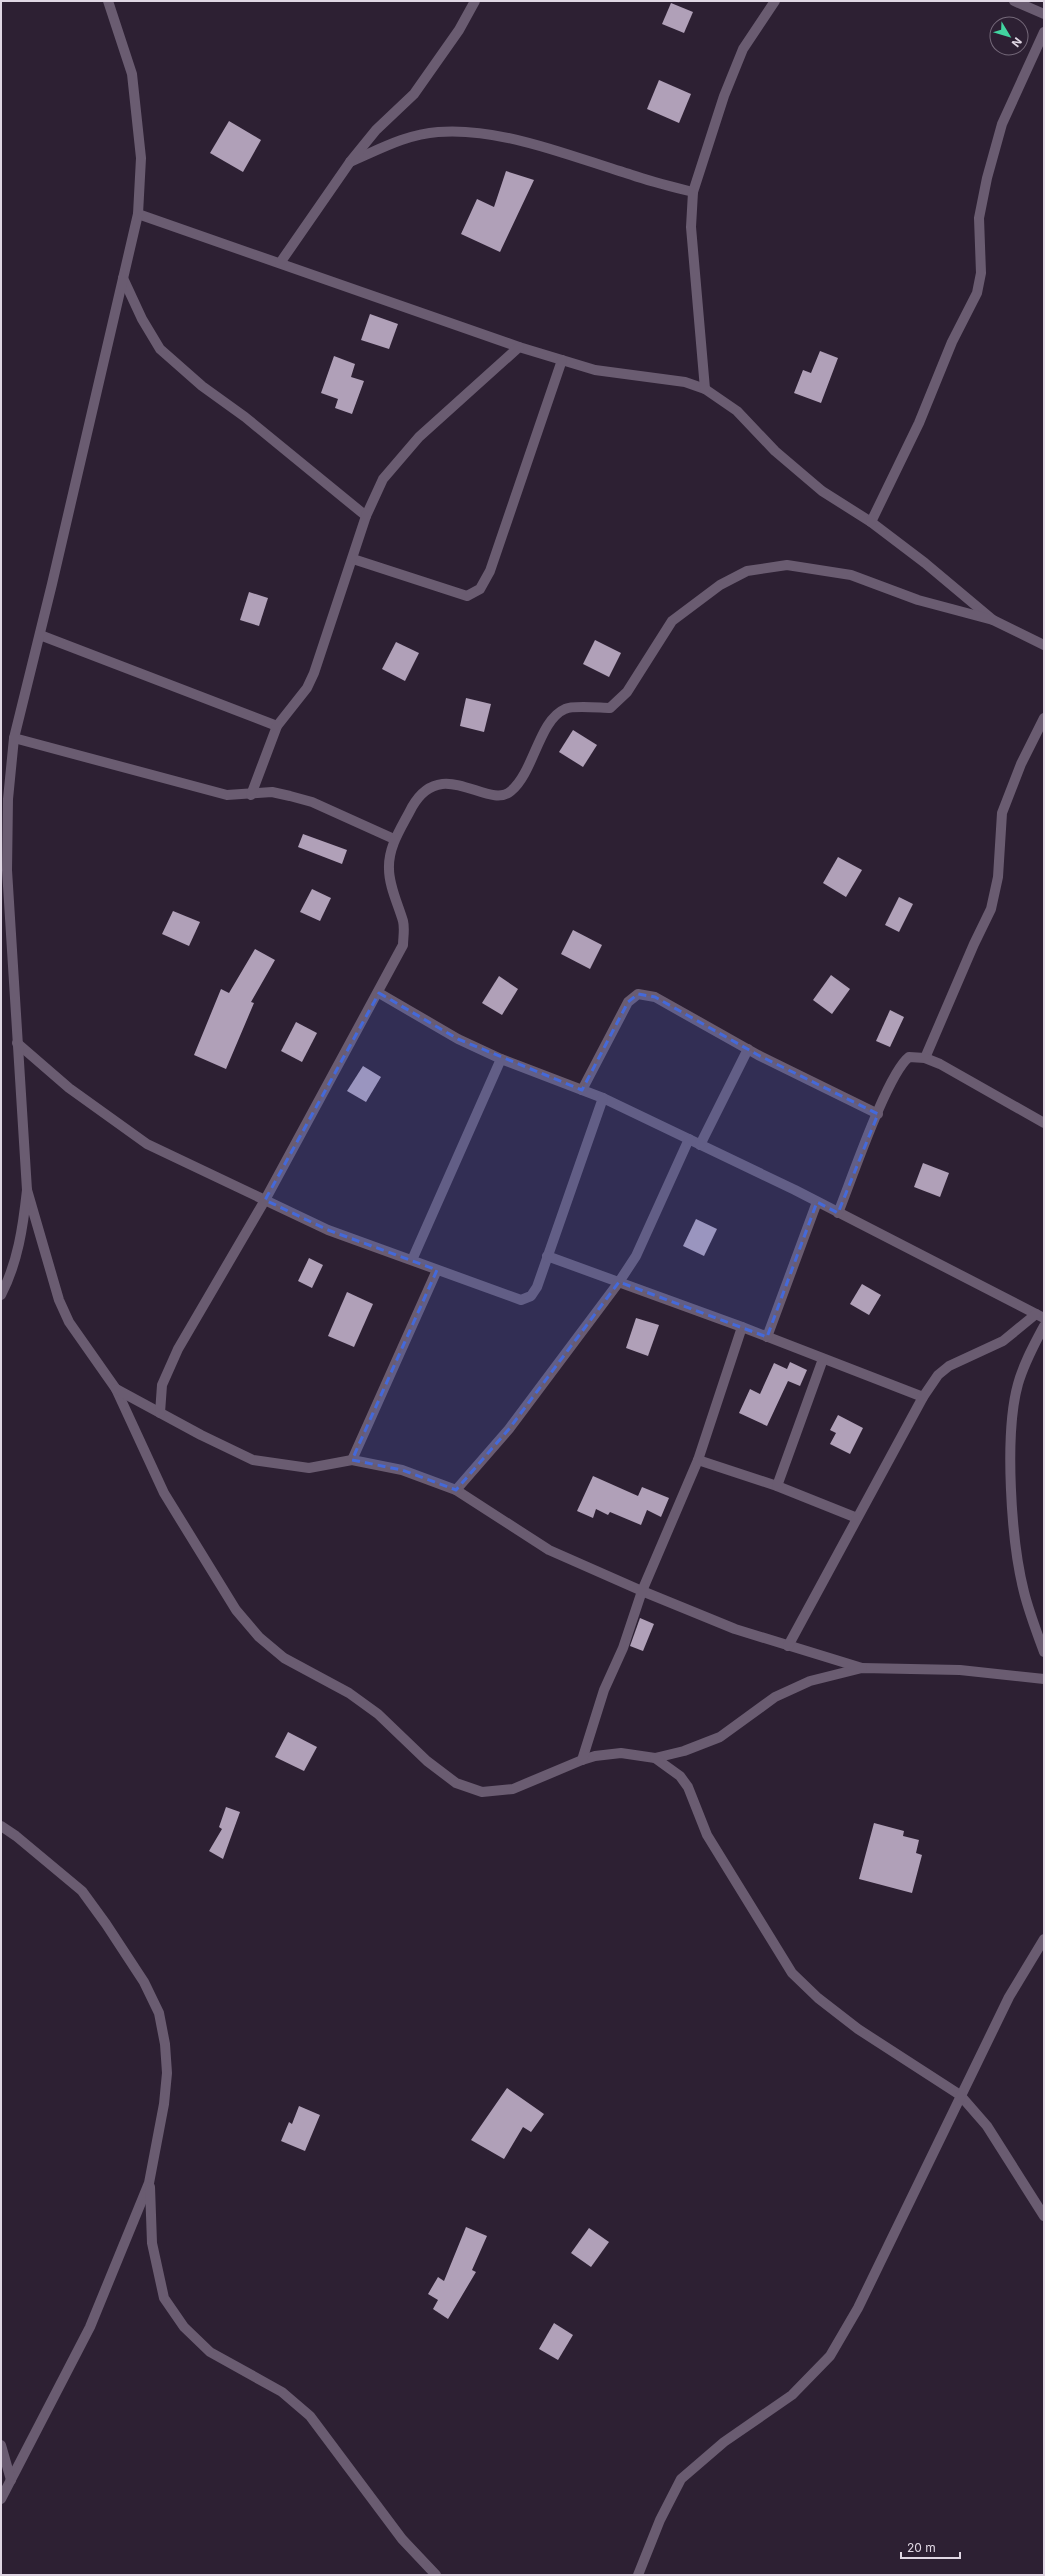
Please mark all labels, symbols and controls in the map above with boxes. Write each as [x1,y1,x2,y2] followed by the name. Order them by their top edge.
[989,16,1029,56] north arrow
[1009,35,1025,50] text: N
[901,2534,960,2560] scale bar
[907,2540,936,2555] text: 20 m

